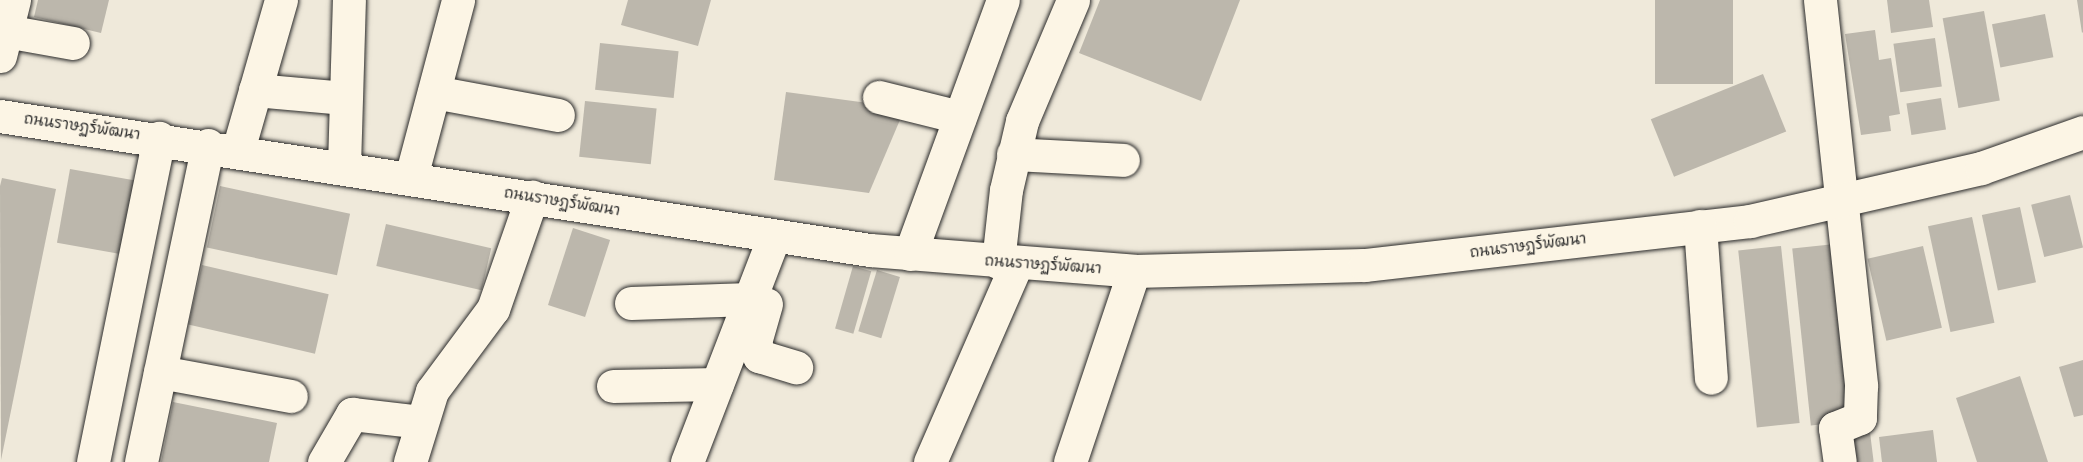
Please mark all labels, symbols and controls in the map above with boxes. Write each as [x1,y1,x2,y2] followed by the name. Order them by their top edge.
[23,110,141,144] street label: ถนนราษฏร์พัฒนา
[503,184,621,220] street label: ถนนราษฏร์พัฒนา
[1469,230,1587,262] street label: ถนนราษฏร์พัฒนา
[984,252,1102,278] street label: ถนนราษฏร์พัฒนา

